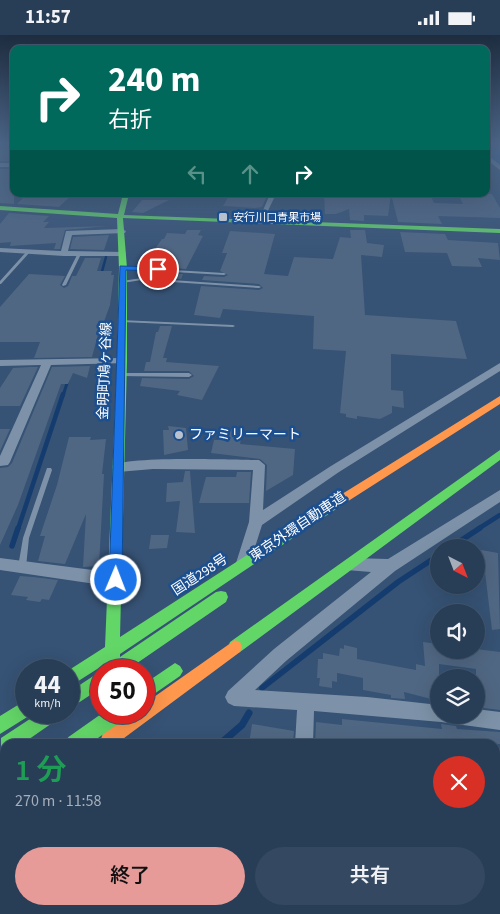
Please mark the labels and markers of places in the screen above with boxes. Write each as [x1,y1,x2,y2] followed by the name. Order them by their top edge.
[233,210,321,225] place label: 安行川口青果市場
[217,211,229,223] marker: 安行川口青果市場
[137,248,179,290] pin
[189,425,301,445] place label: ファミリーマート
[173,429,185,441] marker: ファミリーマート

